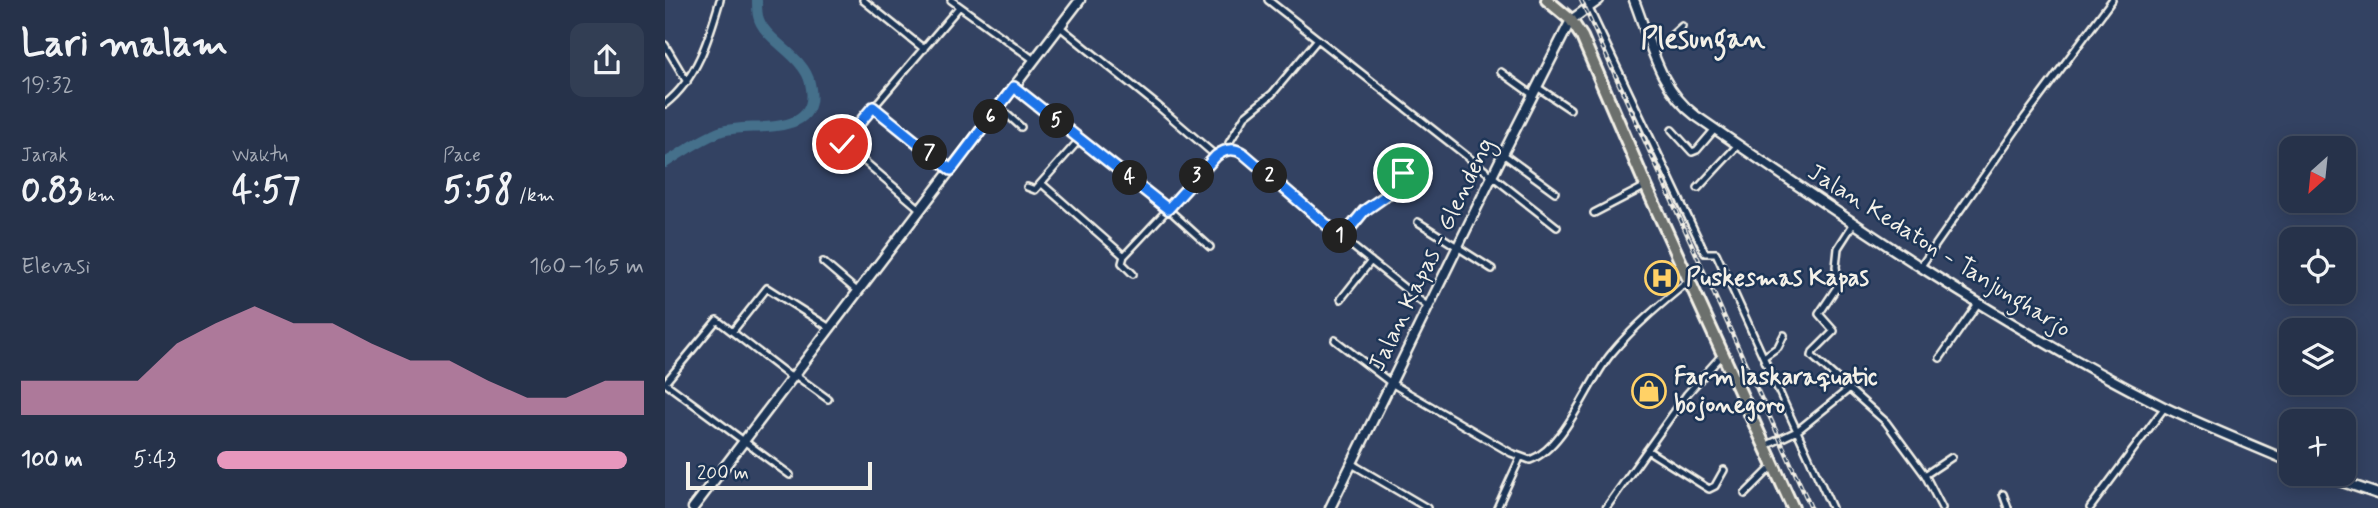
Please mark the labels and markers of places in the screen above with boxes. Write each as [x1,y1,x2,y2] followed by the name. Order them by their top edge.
[973,100,1009,134] pin: 6
[1039,104,1075,138] pin: 5
[812,114,872,174] pin
[912,136,947,170] pin: 7
[1373,143,1433,203] pin
[1179,158,1215,194] pin: 3
[1253,158,1287,194] pin: 2
[1113,160,1147,196] pin: 4
[1323,218,1357,254] pin: 1
[1643,259,1681,297] hospital icon: Puskesmas Kapas
[1686,263,1869,294] place label: Puskesmas Kapas
[1674,362,1878,422] place label: Farm laskaraquatic bojonegoro
[1630,372,1668,410] shop icon: Farm laskaraquatic bojonegoro

